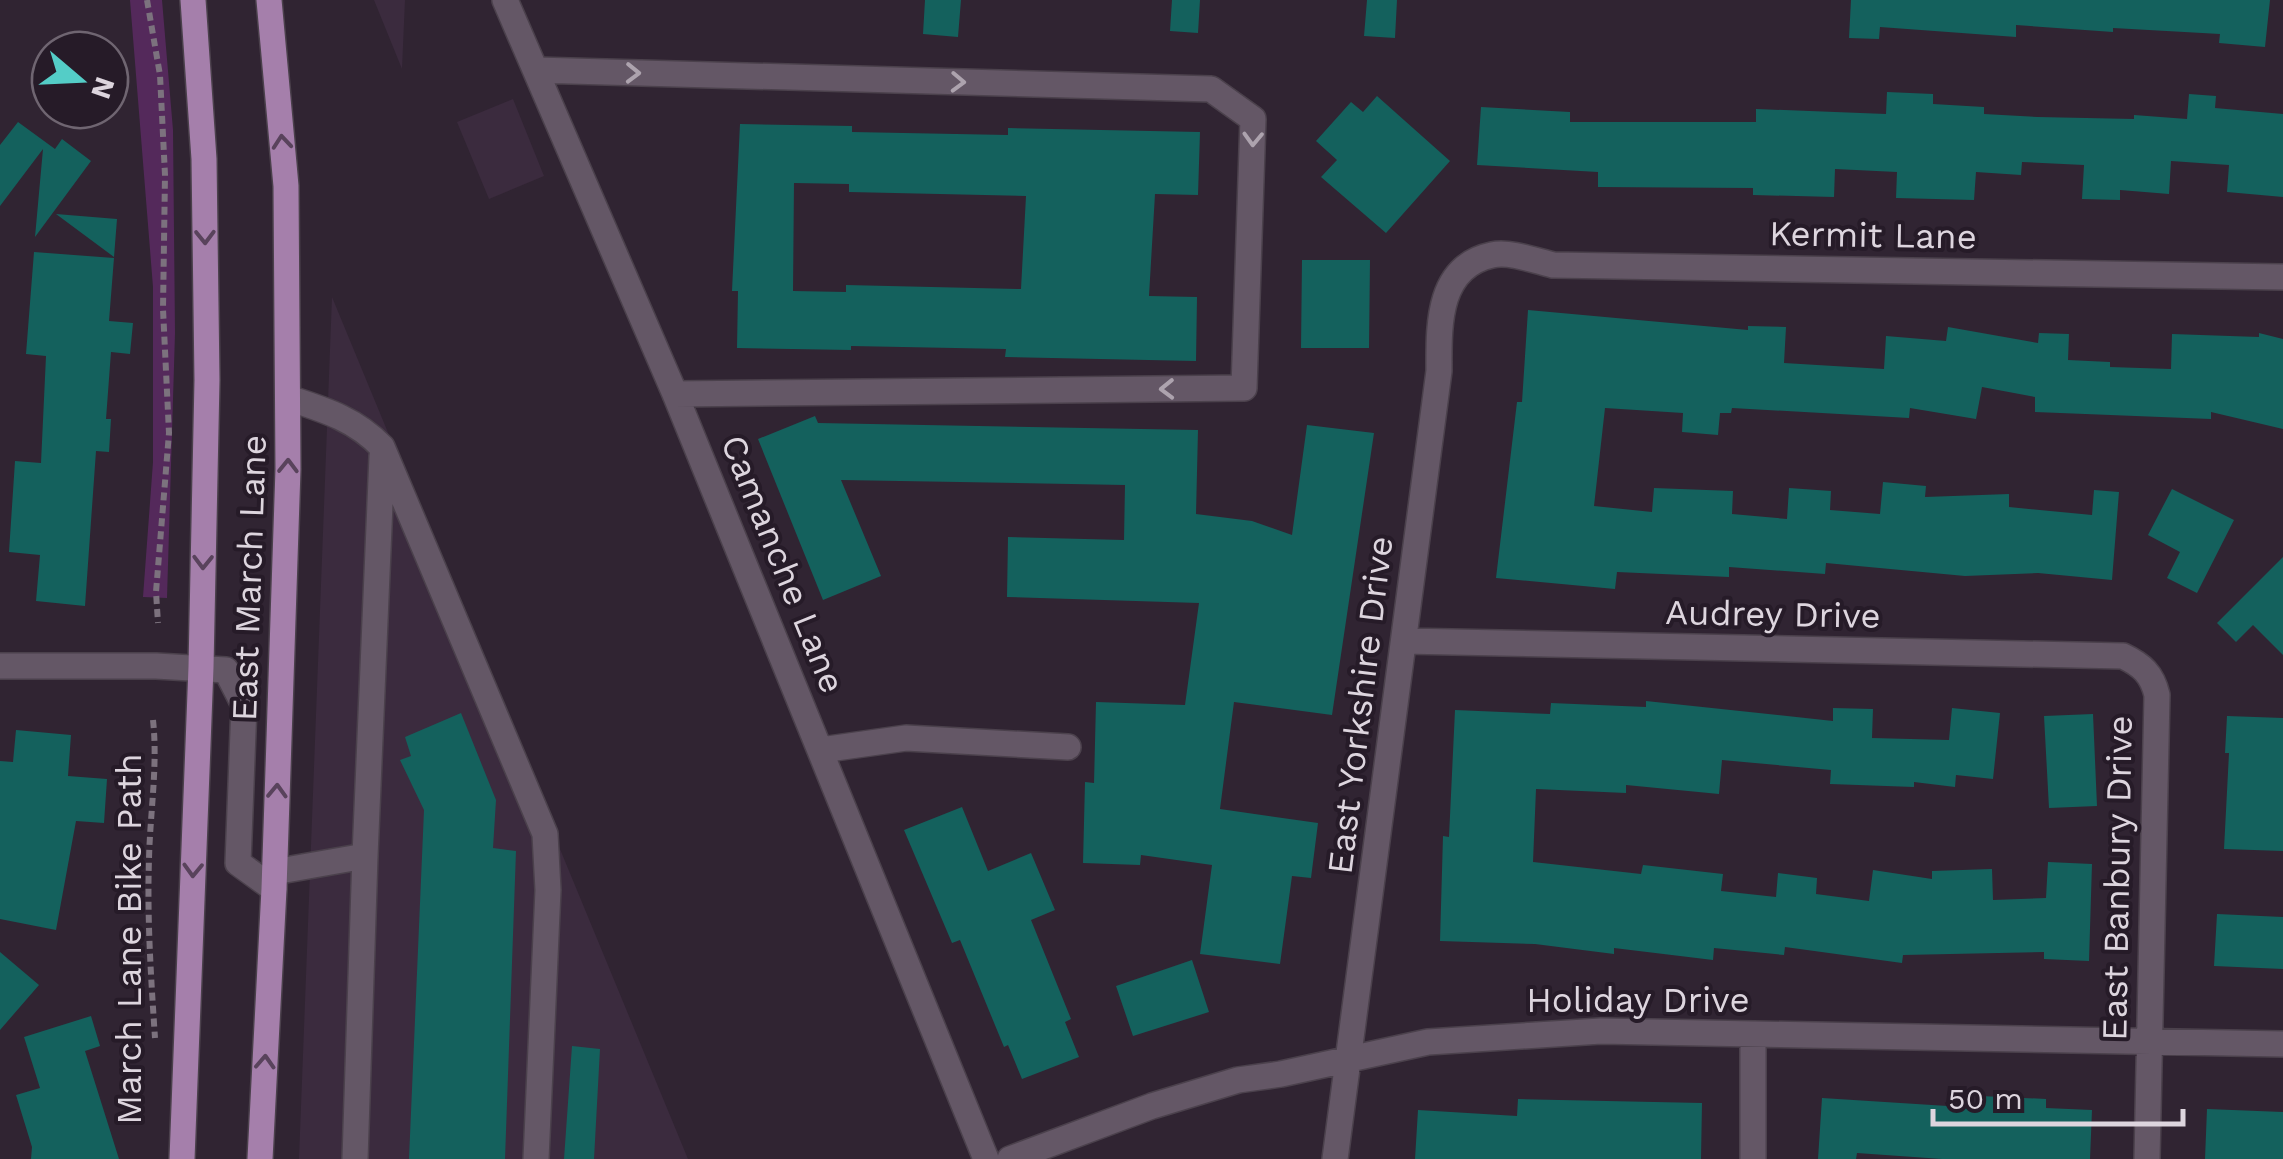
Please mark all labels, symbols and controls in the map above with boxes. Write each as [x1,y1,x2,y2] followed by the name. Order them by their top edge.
[30,30,130,130] north arrow
[626,62,642,83] one-way arrow
[951,71,967,92] one-way arrow
[84,73,122,103] text: N
[1242,132,1263,148] one-way arrow
[272,133,293,149] one-way arrow
[1769,212,1977,258] street label: Kermit Lane
[194,230,216,246] one-way arrow
[1159,378,1175,399] one-way arrow
[712,429,854,699] street label: Camanche Lane
[223,434,275,722] street label: East March Lane
[277,458,299,474] one-way arrow
[1318,534,1402,876] street label: East Yorkshire Drive
[192,556,214,571] one-way arrow
[1665,591,1881,637] street label: Audrey Drive
[2093,715,2141,1041] street label: East Banbury Drive
[108,753,150,1125] street label: March Lane Bike Path
[266,783,287,799] one-way arrow
[183,862,204,878] one-way arrow
[1526,979,1750,1021] street label: Holiday Drive
[254,1053,275,1069] one-way arrow
[1933,1064,2183,1126] scale bar
[1948,1081,2023,1116] text: 50 m

